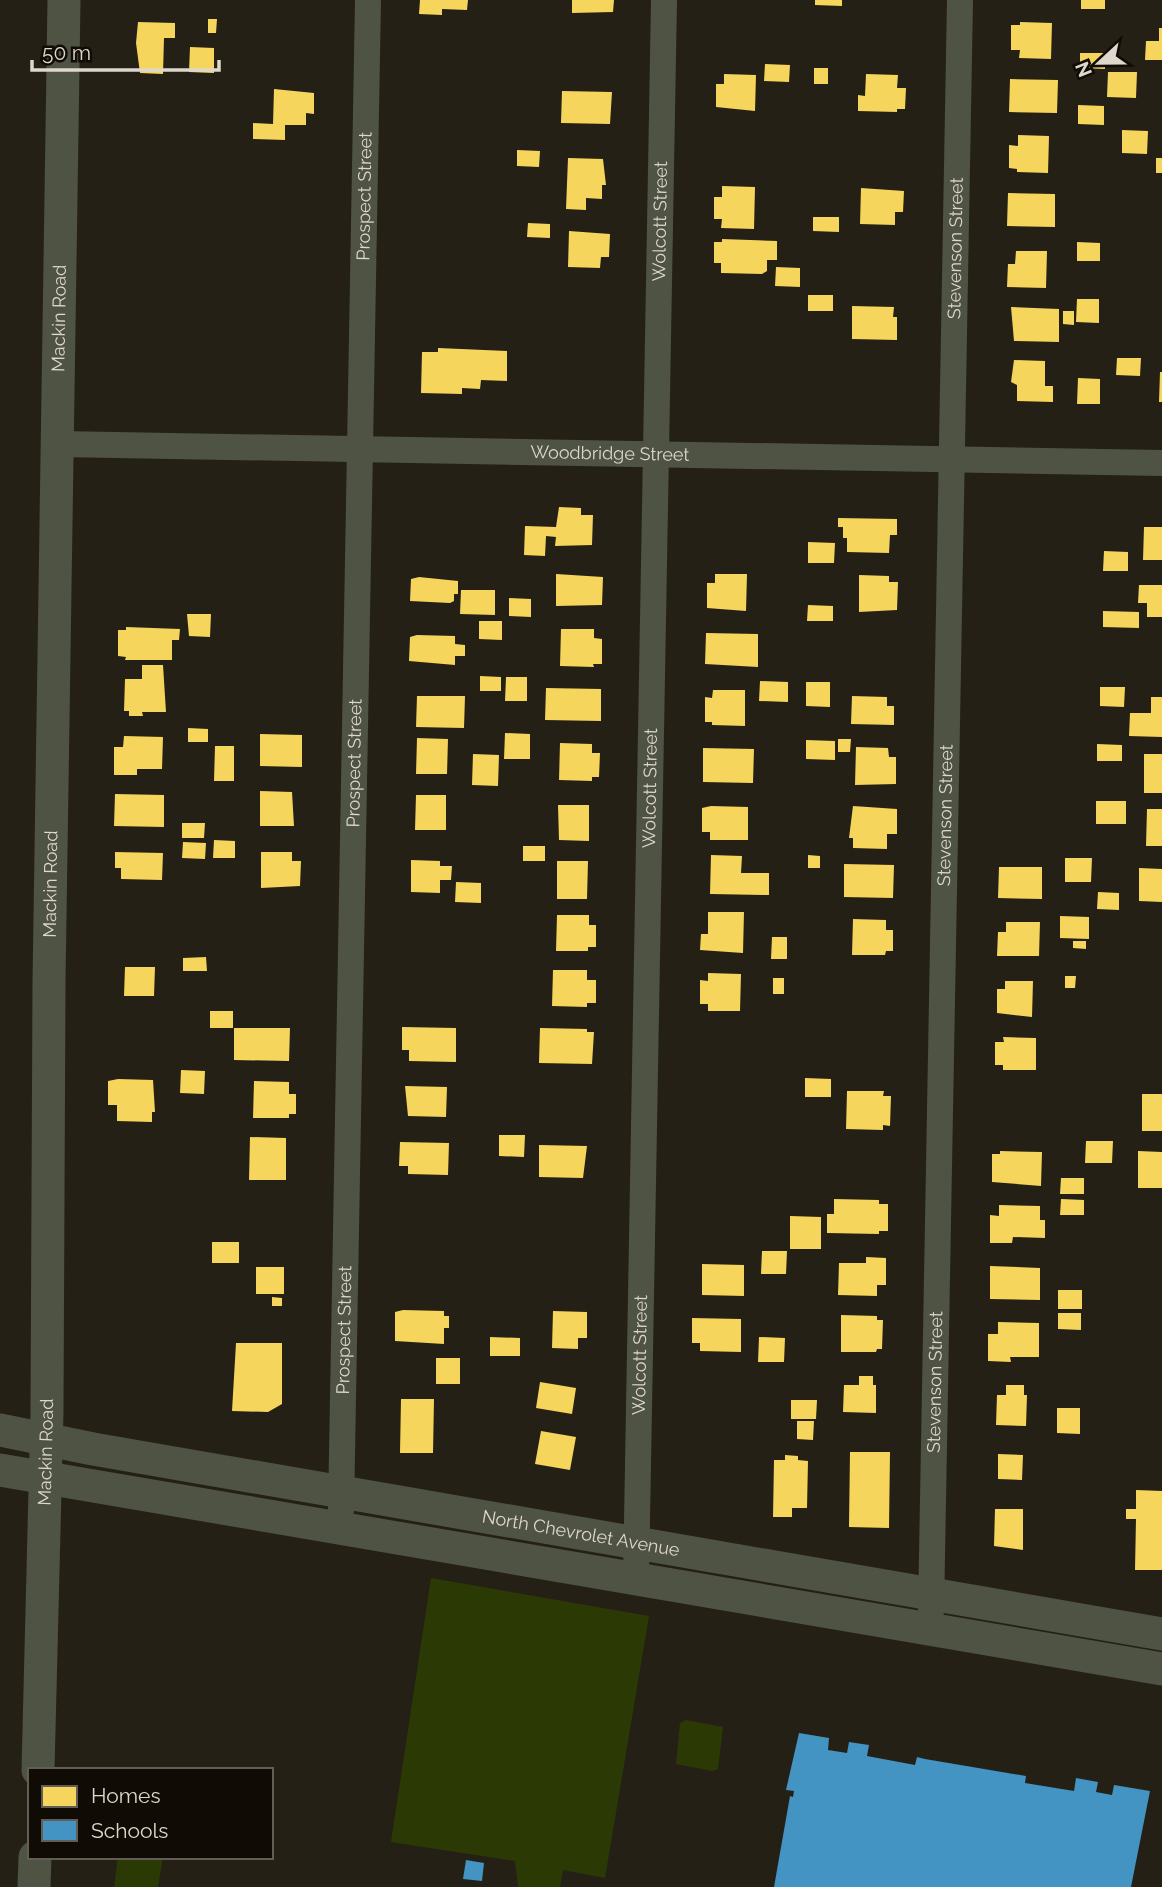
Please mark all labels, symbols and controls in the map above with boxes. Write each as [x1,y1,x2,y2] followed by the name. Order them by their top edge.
[32,28,219,72] scale bar
[1064,28,1134,98] north arrow
[42,40,91,65] text: 50 m
[1070,59,1096,80] text: N
[352,132,376,261] street label: Prospect Street
[648,161,671,281] street label: Wolcott Street
[943,177,967,319] street label: Stevenson Street
[47,264,70,372] street label: Mackin Road
[530,441,690,465] street label: Woodbridge Street
[342,699,366,828] street label: Prospect Street
[638,728,661,848] street label: Wolcott Street
[933,744,957,886] street label: Stevenson Street
[39,830,61,938] street label: Mackin Road
[332,1265,355,1395] street label: Prospect Street
[628,1295,651,1415] street label: Wolcott Street
[923,1311,946,1453] street label: Stevenson Street
[34,1398,57,1506] street label: Mackin Road
[481,1506,682,1560] street label: North Chevrolet Avenue
[28,1768,273,1859] legend
[91,1783,161,1808] text: Homes
[91,1818,168,1843] text: Schools

